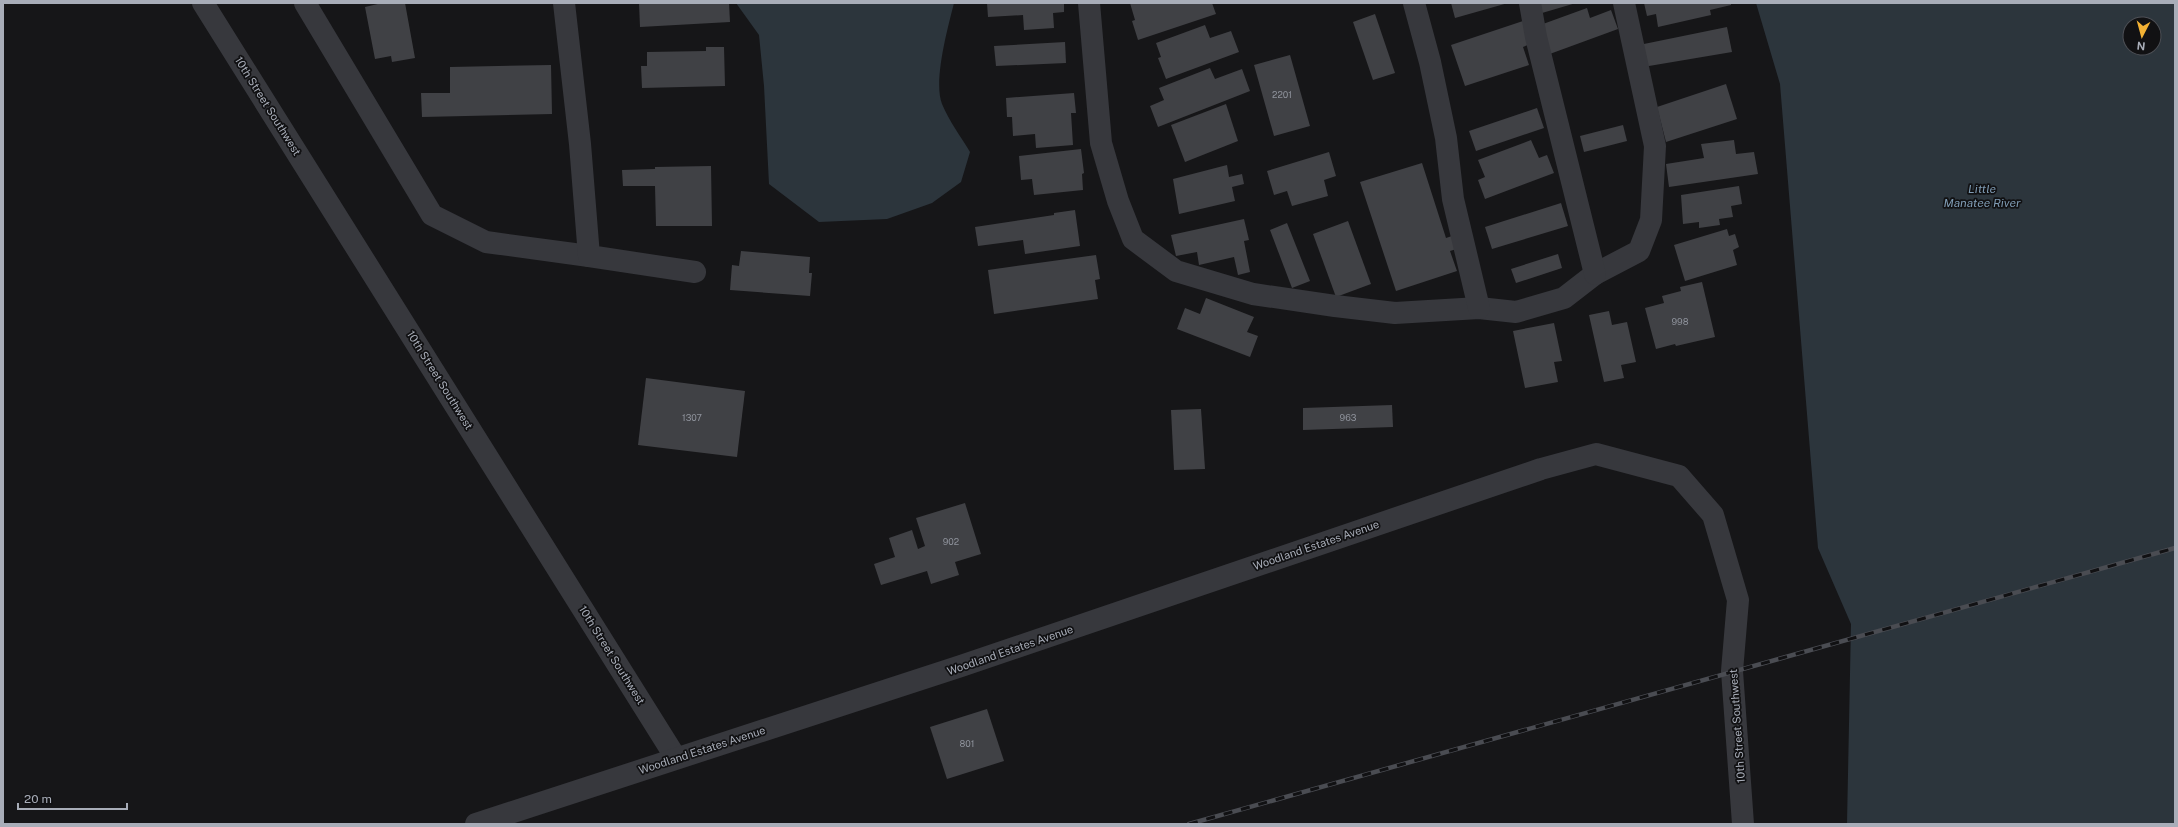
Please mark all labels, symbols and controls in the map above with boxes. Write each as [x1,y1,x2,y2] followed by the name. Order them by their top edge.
[2122,16,2162,56] north arrow
[2136,40,2146,52] text: N
[233,54,303,158] street label: 10th Street Southwest
[1272,89,1292,100] house number: 2201
[1943,182,2021,210] water label: Little Manatee River
[1672,316,1689,327] house number: 998
[405,328,475,432] street label: 10th Street Southwest
[682,412,702,423] house number: 1307
[1340,412,1357,423] house number: 963
[1251,518,1381,572] street label: Woodland Estates Avenue
[943,536,959,547] house number: 902
[577,603,647,707] street label: 10th Street Southwest
[945,623,1075,677] street label: Woodland Estates Avenue
[1727,669,1747,783] street label: 10th Street Southwest
[637,724,767,776] street label: Woodland Estates Avenue
[960,738,974,749] house number: 801
[18,785,127,811] scale bar
[24,792,52,806] text: 20 m

